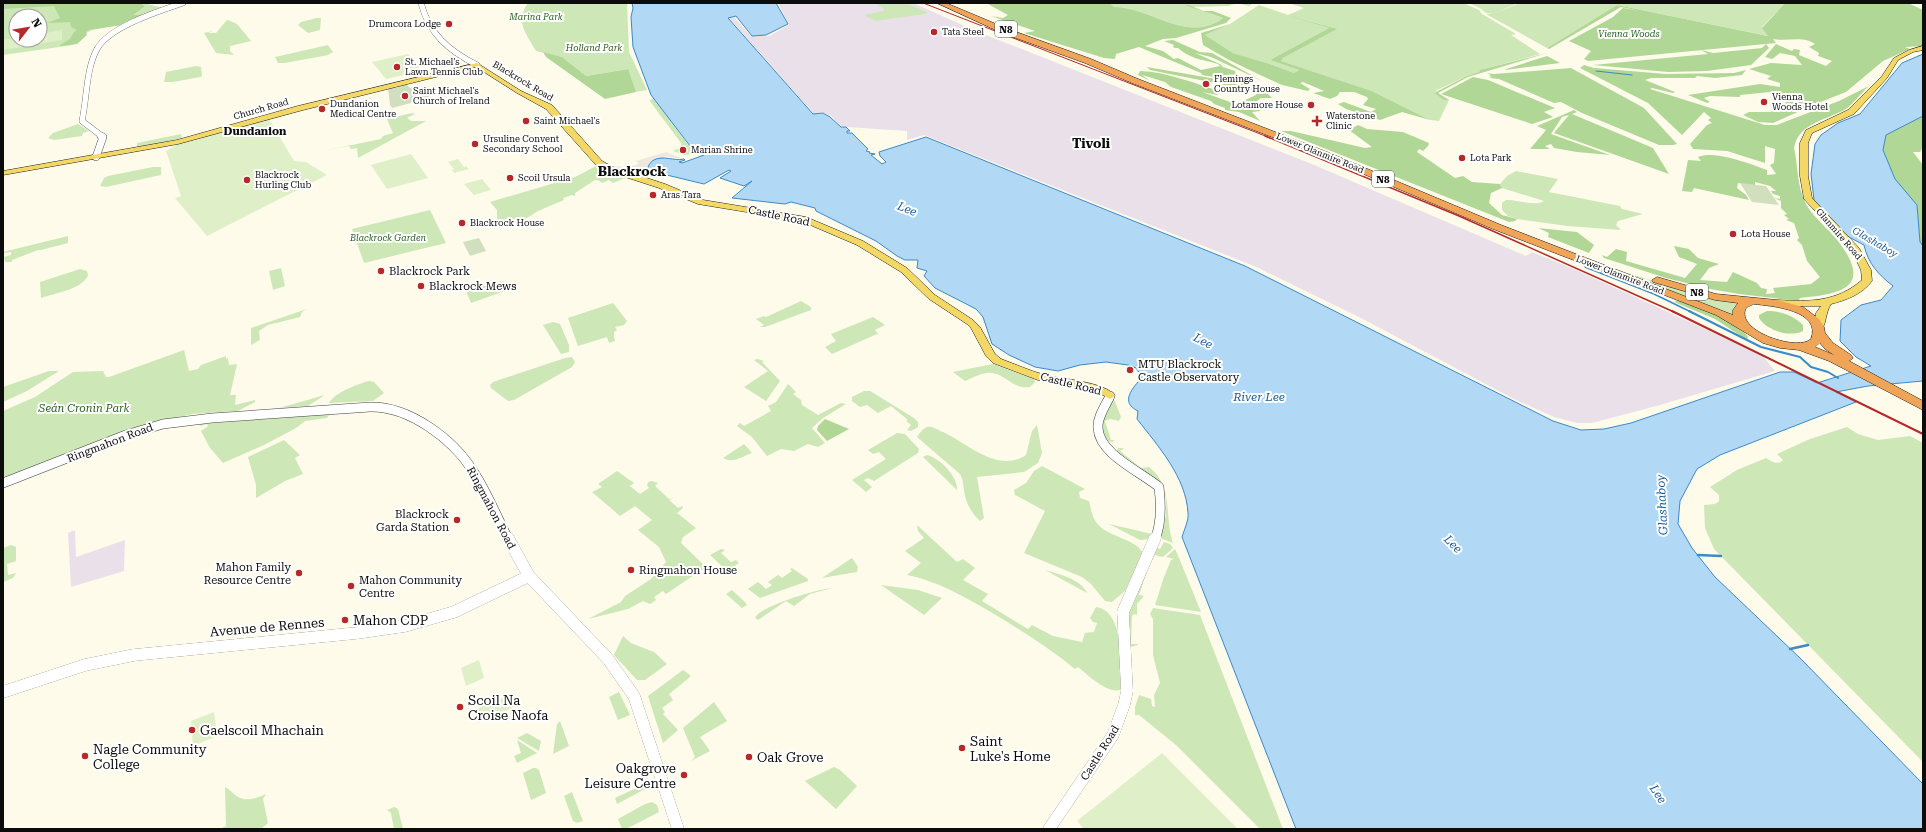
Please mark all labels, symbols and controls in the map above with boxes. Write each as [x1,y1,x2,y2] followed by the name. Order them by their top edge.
[8,8,48,48] north arrow
[508,12,563,22] park label: Marina Park
[28,16,44,31] text: N
[368,19,441,29] place label: Drumcora Lodge
[444,19,454,29] marker: Drumcora Lodge
[995,21,1017,37] road number: N8
[929,27,939,37] marker: Tata Steel
[942,27,984,37] place label: Tata Steel
[1598,29,1660,39] park label: Vienna Woods
[565,43,622,53] park label: Holland Park
[405,57,483,77] place label: St. Michael's Lawn Tennis Club
[491,59,555,103] street label: Blackrock Road
[392,62,402,72] marker: St. Michael's Lawn Tennis Club
[1214,74,1280,94] place label: Flemings Country House
[1201,79,1211,89] marker: Flemings Country House
[413,86,490,106] place label: Saint Michael's Church of Ireland
[400,91,410,101] marker: Saint Michael's Church of Ireland
[1772,92,1828,112] place label: Vienna Woods Hotel
[232,96,290,122] street label: Church Road
[1759,97,1769,107] marker: Vienna Woods Hotel
[330,99,396,119] place label: Dundanion Medical Centre
[1231,100,1303,110] place label: Lotamore House
[1306,100,1316,110] marker: Lotamore House
[317,104,327,114] marker: Dundanion Medical Centre
[1326,111,1375,131] place label: Waterstone Clinic
[1311,115,1323,127] marker: Waterstone Clinic
[521,116,531,126] marker: Saint Michael's
[534,116,600,126] place label: Saint Michael's
[224,125,287,138] district label: Dundanion
[1275,131,1365,175] street label: Lower Glanmire Road
[483,134,563,154] place label: Ursuline Convent Secondary School
[1072,136,1111,151] district label: Tivoli
[470,139,480,149] marker: Ursuline Convent Secondary School
[678,145,688,155] marker: Marian Shrine
[691,145,753,155] place label: Marian Shrine
[1457,153,1467,163] marker: Lota Park
[1470,153,1512,163] place label: Lota Park
[598,164,666,179] district label: Blackrock
[255,170,311,190] place label: Blackrock Hurling Club
[1372,171,1394,187] road number: N8
[505,173,515,183] marker: Scoil Ursula
[518,173,571,183] place label: Scoil Ursula
[242,175,252,185] marker: Blackrock Hurling Club
[648,190,658,200] marker: Aras Tara
[661,190,701,200] place label: Aras Tara
[894,198,919,219] water label: Lee
[747,203,811,229] street label: Castle Road
[1814,206,1864,262] street label: Glanmire Road
[457,218,467,228] marker: Blackrock House
[470,218,544,228] place label: Blackrock House
[1850,225,1900,260] water label: Glashaboy
[1728,229,1738,239] marker: Lota House
[1741,229,1790,239] place label: Lota House
[349,233,426,243] park label: Blackrock Garden
[1575,254,1666,297] street label: Lower Glanmire Road
[389,265,470,278] place label: Blackrock Park
[376,266,386,276] marker: Blackrock Park
[429,280,516,293] place label: Blackrock Mews
[416,281,426,291] marker: Blackrock Mews
[1686,284,1708,300] road number: N8
[1190,330,1215,352] water label: Lee
[1138,358,1240,384] place label: MTU Blackrock Castle Observatory
[1125,365,1135,375] marker: MTU Blackrock Castle Observatory
[1039,370,1103,398] street label: Castle Road
[1232,390,1285,404] water label: River Lee
[38,402,129,415] park label: Seán Cronin Park
[65,421,155,465] street label: Ringmahon Road
[464,465,518,551] street label: Ringmahon Road
[1653,474,1671,536] water label: Glashaboy
[376,508,449,534] place label: Blackrock Garda Station
[452,515,462,525] marker: Blackrock Garda Station
[1440,531,1465,556] water label: Lee
[204,561,291,587] place label: Mahon Family Resource Centre
[639,564,737,577] place label: Ringmahon House
[626,565,636,575] marker: Ringmahon House
[294,568,304,578] marker: Mahon Family Resource Centre
[359,574,462,600] place label: Mahon Community Centre
[346,581,356,591] marker: Mahon Community Centre
[353,613,428,628] place label: Mahon CDP
[209,615,325,639] street label: Avenue de Rennes
[340,615,350,625] marker: Mahon CDP
[468,693,548,723] place label: Scoil Na Croise Naofa
[455,702,465,712] marker: Scoil Na Croise Naofa
[200,723,325,738] place label: Gaelscoil Mhachain
[1078,723,1122,783] street label: Castle Road
[187,725,197,735] marker: Gaelscoil Mhachain
[970,734,1051,764] place label: Saint Luke's Home
[93,742,207,772] place label: Nagle Community College
[957,743,967,753] marker: Saint Luke's Home
[757,750,823,765] place label: Oak Grove
[80,751,90,761] marker: Nagle Community College
[744,752,754,762] marker: Oak Grove
[585,761,676,791] place label: Oakgrove Leisure Centre
[679,770,689,780] marker: Oakgrove Leisure Centre
[1646,781,1669,806] water label: Lee

